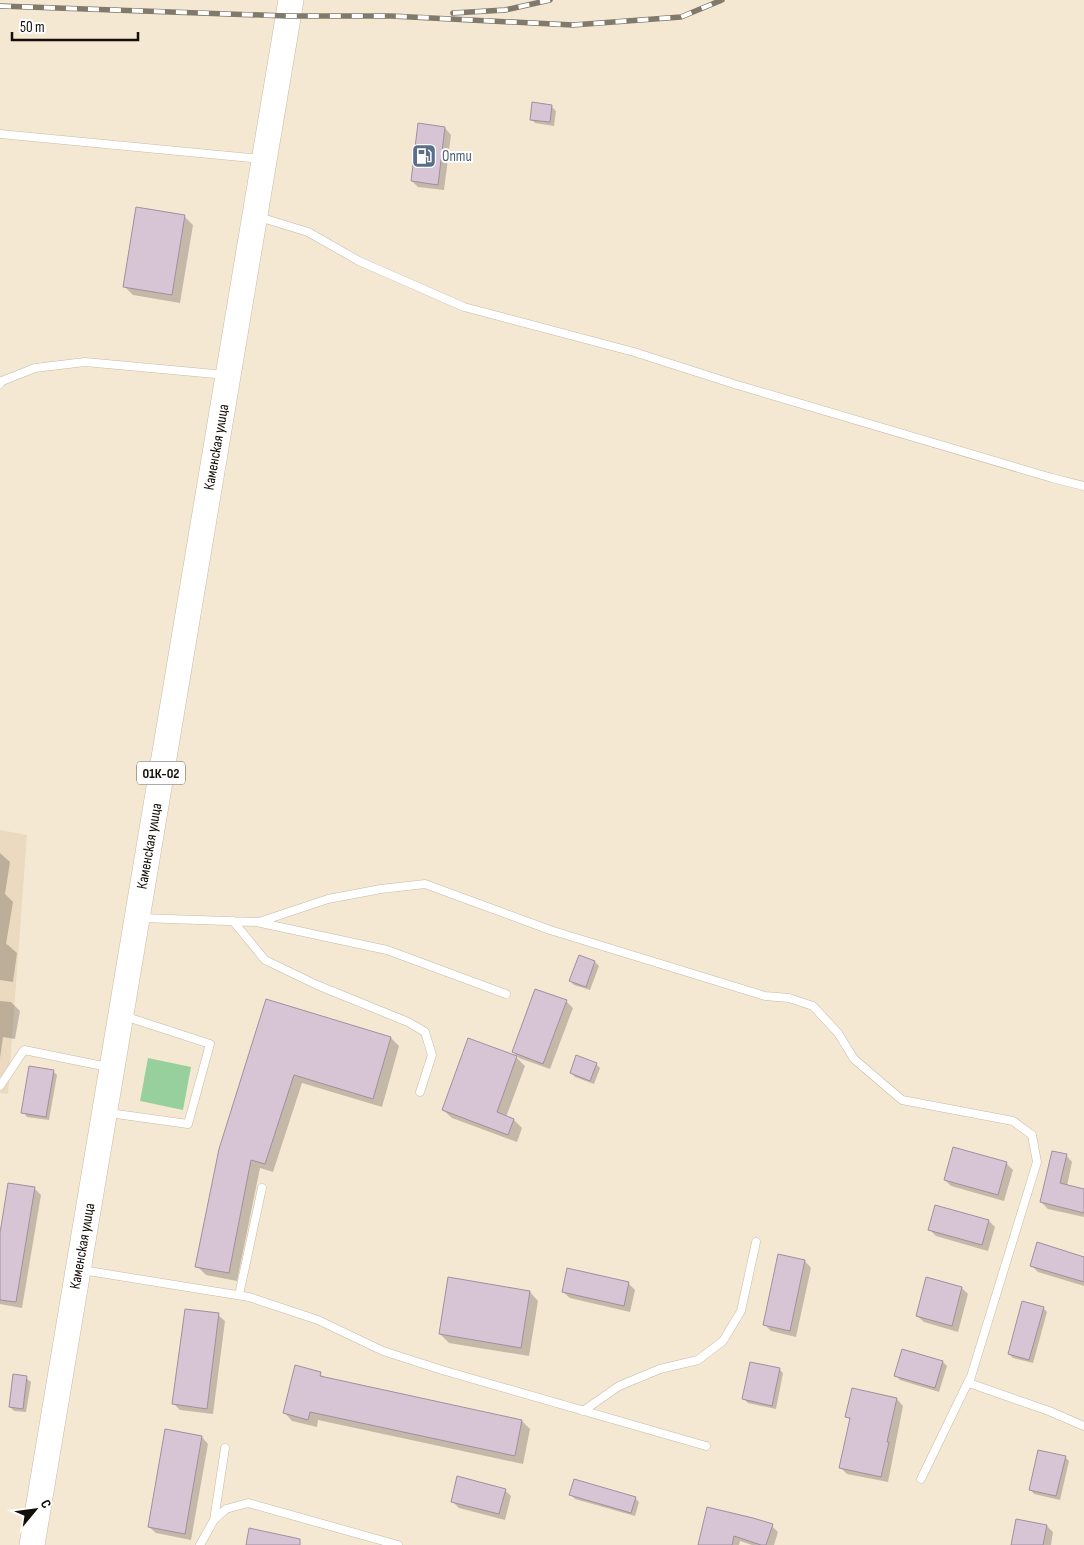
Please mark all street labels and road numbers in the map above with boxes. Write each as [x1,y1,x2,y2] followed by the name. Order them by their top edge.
[200,402,233,492] street label: Каменская улица
[137,761,185,784] road number: 01К-02
[133,801,166,891] street label: Каменская улица
[66,1201,99,1291] street label: Каменская улица

